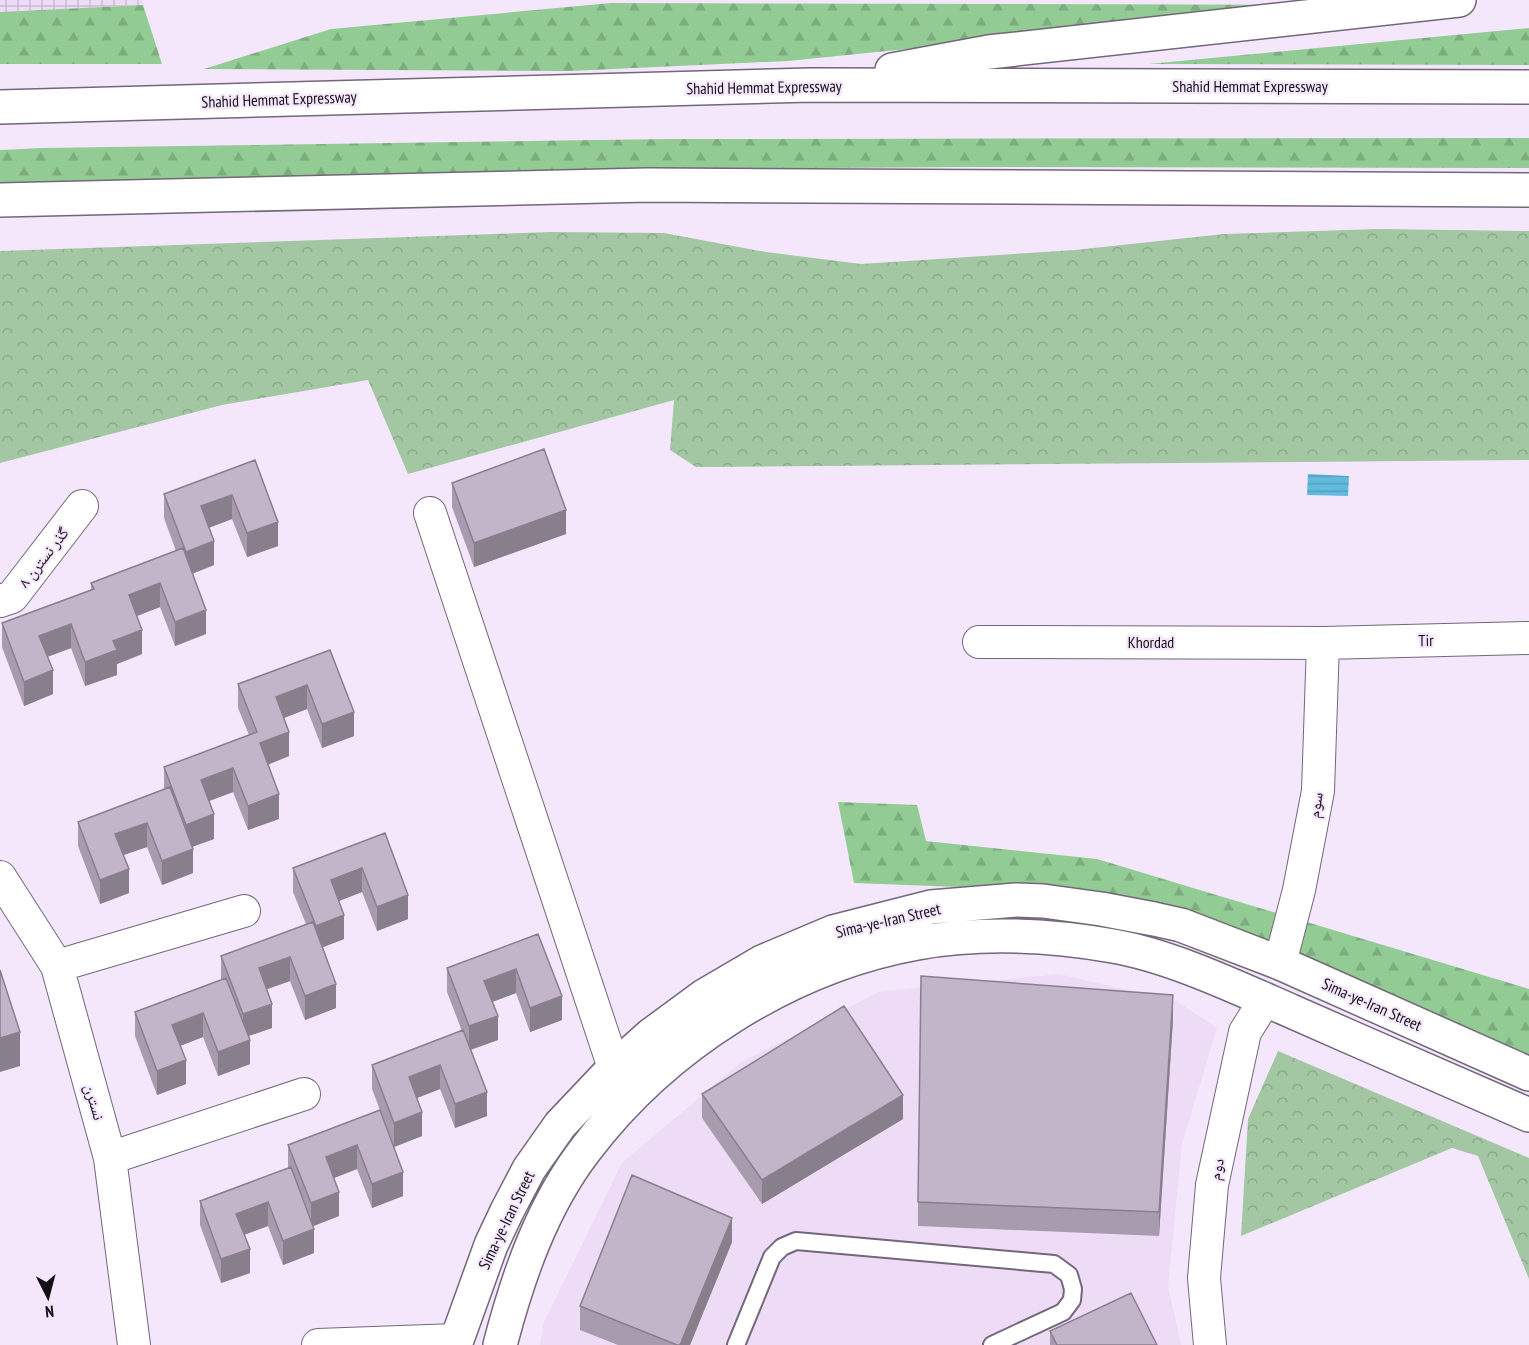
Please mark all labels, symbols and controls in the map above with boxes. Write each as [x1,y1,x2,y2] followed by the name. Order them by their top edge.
[686,76,842,98] street label: Shahid Hemmat Expressway
[1172,76,1328,96] street label: Shahid Hemmat Expressway
[201,86,357,112] street label: Shahid Hemmat Expressway
[13,523,74,592] street label: گذر نسترن ۸
[1418,630,1434,650] street label: Tir
[1128,632,1174,652] street label: Khordad
[1303,791,1328,819] street label: سوم
[834,898,943,942] street label: Sima-ye-Iran Street
[1319,973,1426,1035] street label: Sima-ye-Iran Street
[79,1082,110,1123] street label: نسترن
[1204,1156,1229,1182] street label: دوم
[474,1167,539,1273] street label: Sima-ye-Iran Street
[18,1267,78,1327] north arrow
[44,1302,55,1322] text: N

